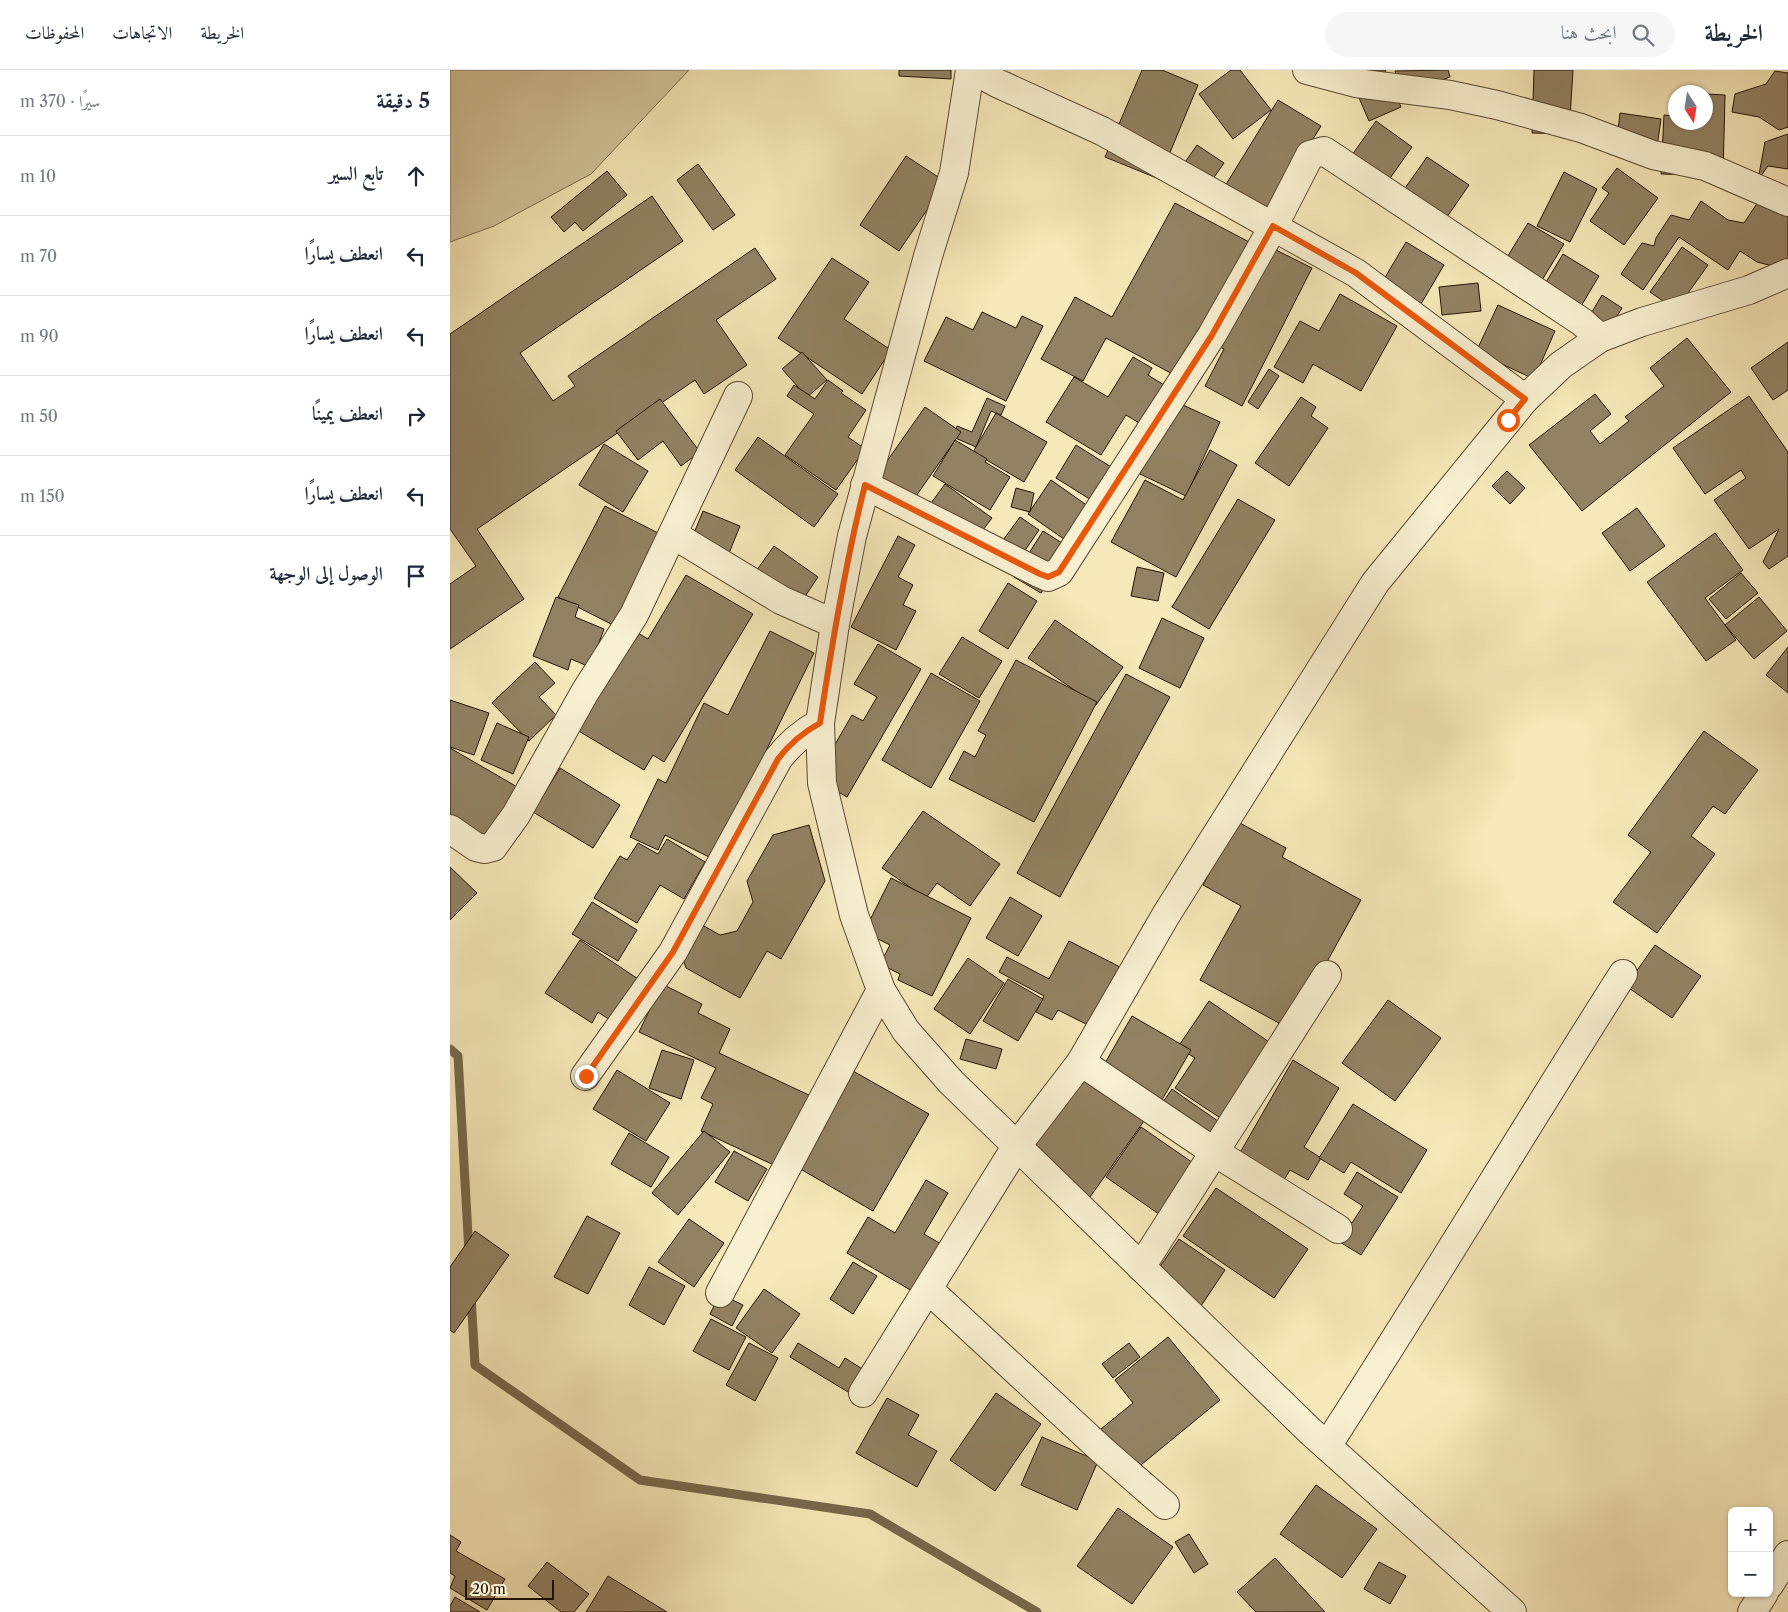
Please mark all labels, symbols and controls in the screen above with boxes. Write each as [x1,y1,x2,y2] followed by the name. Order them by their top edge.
[1325,12,1675,57] search box
[1705,18,1763,47] text: الخريطة
[1561,21,1617,44] text: ابحث هنا
[1629,21,1657,49] icon: search
[25,22,84,44] text: المحفوظات
[112,22,172,44] text: الاتجاهات
[200,22,244,44] text: الخريطة
[1668,85,1713,130] north arrow
[376,88,430,113] text: 5 دقيقة
[20,91,100,111] text: سيرًا · 370 m
[329,162,383,185] text: تابع السير
[402,162,430,190] icon: ahead
[20,166,56,186] text: 10 m
[304,242,383,265] text: انعطف يسارًا
[402,242,430,270] icon: left
[20,246,57,266] text: 70 m
[304,322,383,345] text: انعطف يسارًا
[402,322,430,350] icon: left
[20,326,59,346] text: 90 m
[312,402,383,425] text: انعطف يمينًا
[402,402,430,430] icon: right
[20,406,58,426] text: 50 m
[1497,409,1520,432] route start
[304,482,383,505] text: انعطف يسارًا
[402,482,430,510] icon: left
[20,486,65,506] text: 150 m
[269,562,383,585] text: الوصول إلى الوجهة
[402,562,430,590] icon: arrive
[575,1065,598,1088] route end
[1728,1507,1773,1597] map controls
[1728,1507,1773,1552] button: +
[1728,1552,1773,1597] button: −
[465,1577,554,1600] scale bar
[472,1580,506,1598] text: 20 m

